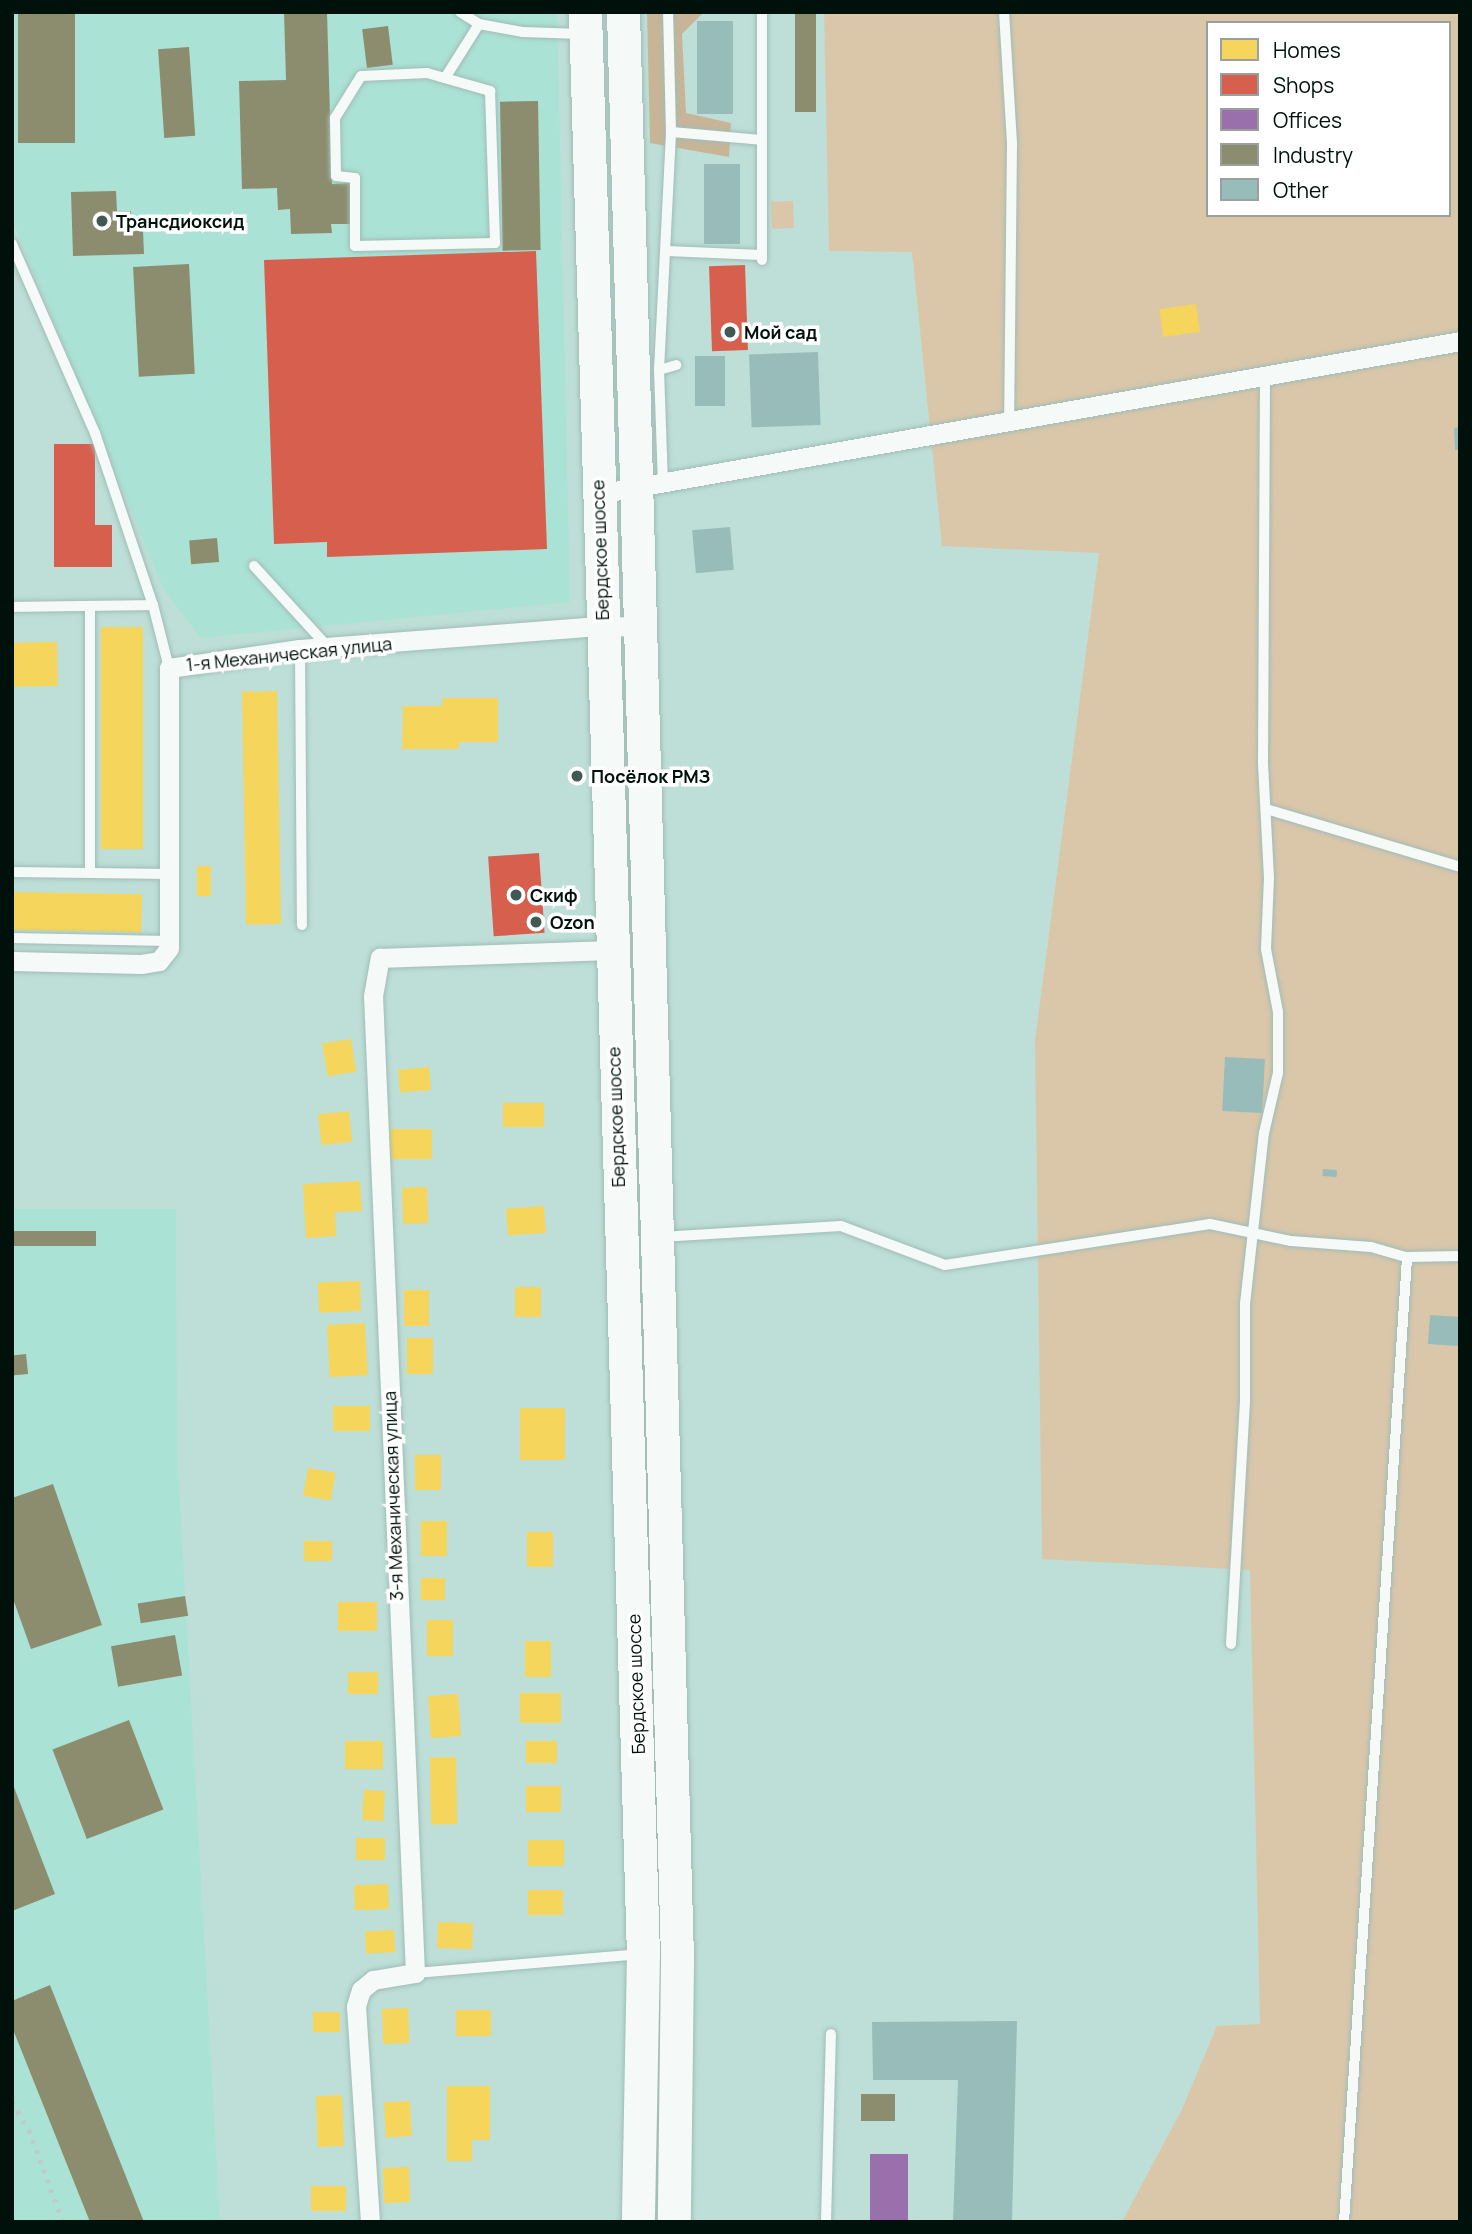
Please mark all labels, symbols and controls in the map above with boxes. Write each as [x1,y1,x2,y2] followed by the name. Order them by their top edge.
[1206,21,1451,217] legend
[1273,36,1341,64] text: Homes
[1273,71,1334,99] text: Shops
[1273,106,1342,134] text: Offices
[1273,141,1353,169] text: Industry
[1273,176,1329,204] text: Other
[116,210,244,232] place label: Трансдиоксид
[94,213,110,229] marker: Трансдиоксид
[744,321,817,343] place label: Мой сад
[722,324,738,340] marker: Мой сад
[587,479,613,621] street label: Бердское шоссе
[185,632,393,676] street label: 1-я Механическая улица
[591,765,710,787] place label: Посёлок РМЗ
[569,768,585,784] marker: Посёлок РМЗ
[530,884,577,906] place label: Скиф
[508,887,524,903] marker: Скиф
[550,911,595,933] place label: Ozon
[528,914,544,930] marker: Ozon
[603,1046,629,1188] street label: Бердское шоссе
[379,1391,407,1601] street label: 3-я Механическая улица
[623,1613,649,1755] street label: Бердское шоссе

